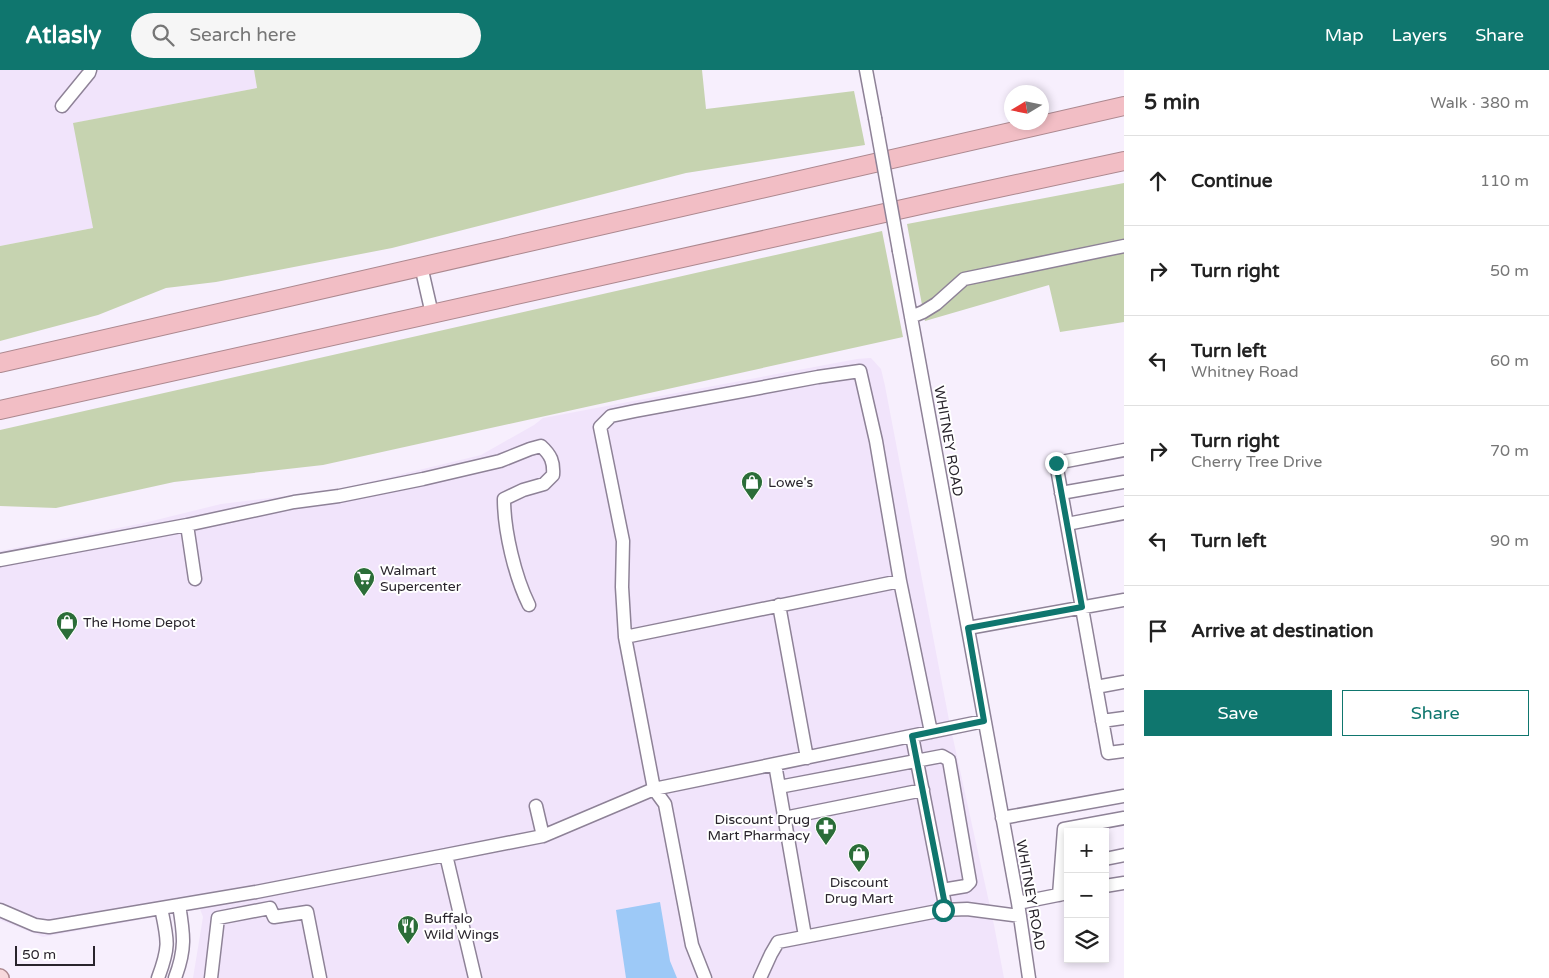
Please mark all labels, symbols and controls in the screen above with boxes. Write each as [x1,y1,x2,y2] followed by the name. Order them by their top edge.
[131,13,481,58] search box
[25,21,101,50] text: Atlasly
[149,21,177,49] icon: search
[189,24,296,46] text: Search here
[1325,24,1364,46] text: Map
[1392,24,1447,46] text: Layers
[1475,24,1524,46] text: Share
[1004,85,1049,130] north arrow
[1144,90,1200,115] text: 5 min
[1430,93,1529,113] text: Walk · 380 m
[1144,167,1172,195] icon: ahead
[1191,170,1273,192] text: Continue
[1480,171,1529,191] text: 110 m
[1144,257,1172,285] icon: right
[1191,260,1279,282] text: Turn right
[1490,261,1529,281] text: 50 m
[1191,340,1267,362] text: Turn left
[1144,347,1172,375] icon: left
[1490,351,1529,371] text: 60 m
[1191,362,1299,382] text: Whitney Road
[930,384,967,498] street label: WHITNEY ROAD
[1191,430,1279,452] text: Turn right
[1144,437,1172,465] icon: right
[1490,441,1529,461] text: 70 m
[1045,452,1068,475] route end
[1191,452,1322,472] text: Cherry Tree Drive
[740,470,764,501] shop icon: Lowe's
[768,474,813,491] place label: Lowe's
[1144,527,1172,555] icon: left
[1191,530,1267,552] text: Turn left
[1490,531,1529,551] text: 90 m
[380,562,462,595] place label: Walmart Supercenter
[352,566,376,597] supermarket icon: Walmart Supercenter
[55,610,79,641] shop icon: The Home Depot
[83,614,196,631] place label: The Home Depot
[1144,617,1172,645] icon: arrive
[1191,620,1374,642] text: Arrive at destination
[1144,690,1332,736] button: Save
[1342,690,1529,736] button: Share
[707,811,810,844] place label: Discount Drug Mart Pharmacy
[814,815,838,846] pharmacy icon: Discount Drug Mart Pharmacy
[1064,828,1109,963] map controls
[1064,828,1109,873] button: +
[1012,838,1049,952] street label: WHITNEY ROAD
[847,842,871,873] shop icon: Discount Drug Mart
[1064,873,1109,918] button: −
[825,874,894,907] place label: Discount Drug Mart
[932,899,955,922] route start
[424,910,499,943] place label: Buffalo Wild Wings
[396,914,420,945] restaurant icon: Buffalo Wild Wings
[1064,918,1109,963] button: layers
[15,943,95,966] scale bar
[22,946,56,963] text: 50 m

